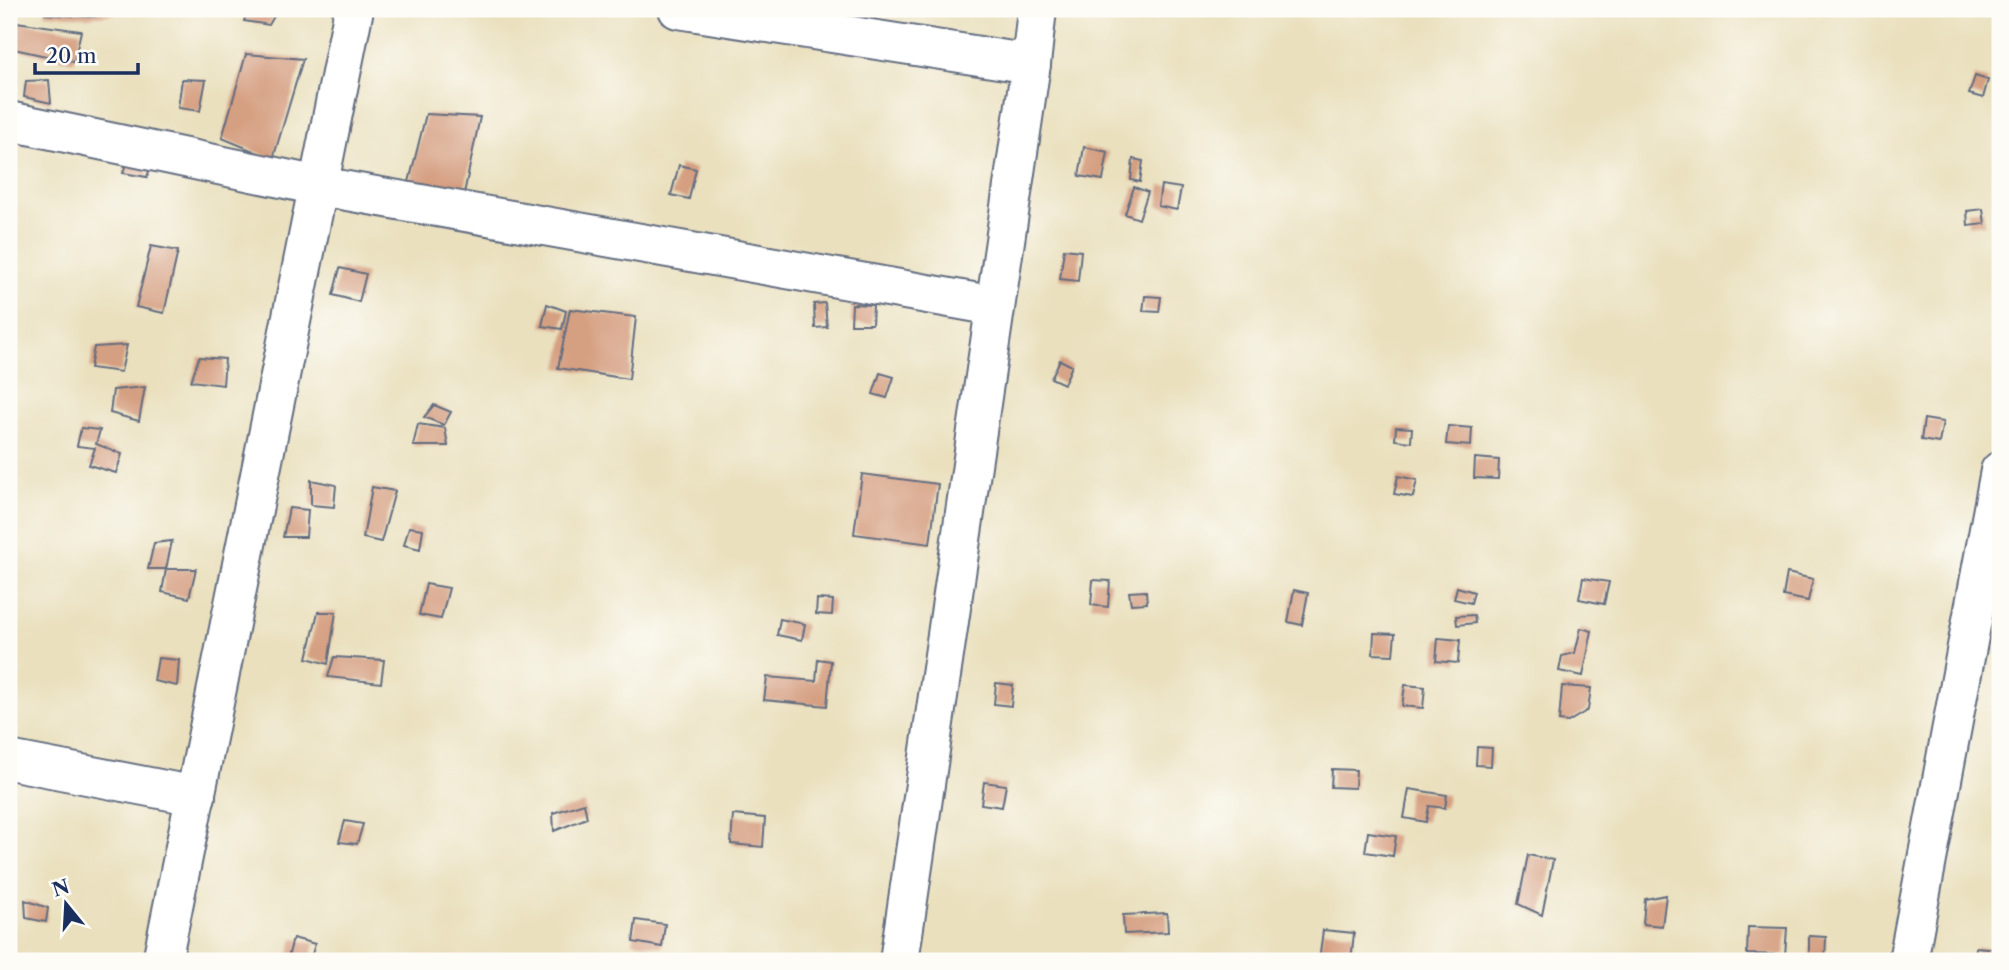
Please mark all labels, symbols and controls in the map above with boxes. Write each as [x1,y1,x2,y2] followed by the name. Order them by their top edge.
[35,32,138,76] scale bar
[46,43,97,68] text: 20 m
[32,869,102,939] north arrow
[49,875,72,902] text: N

